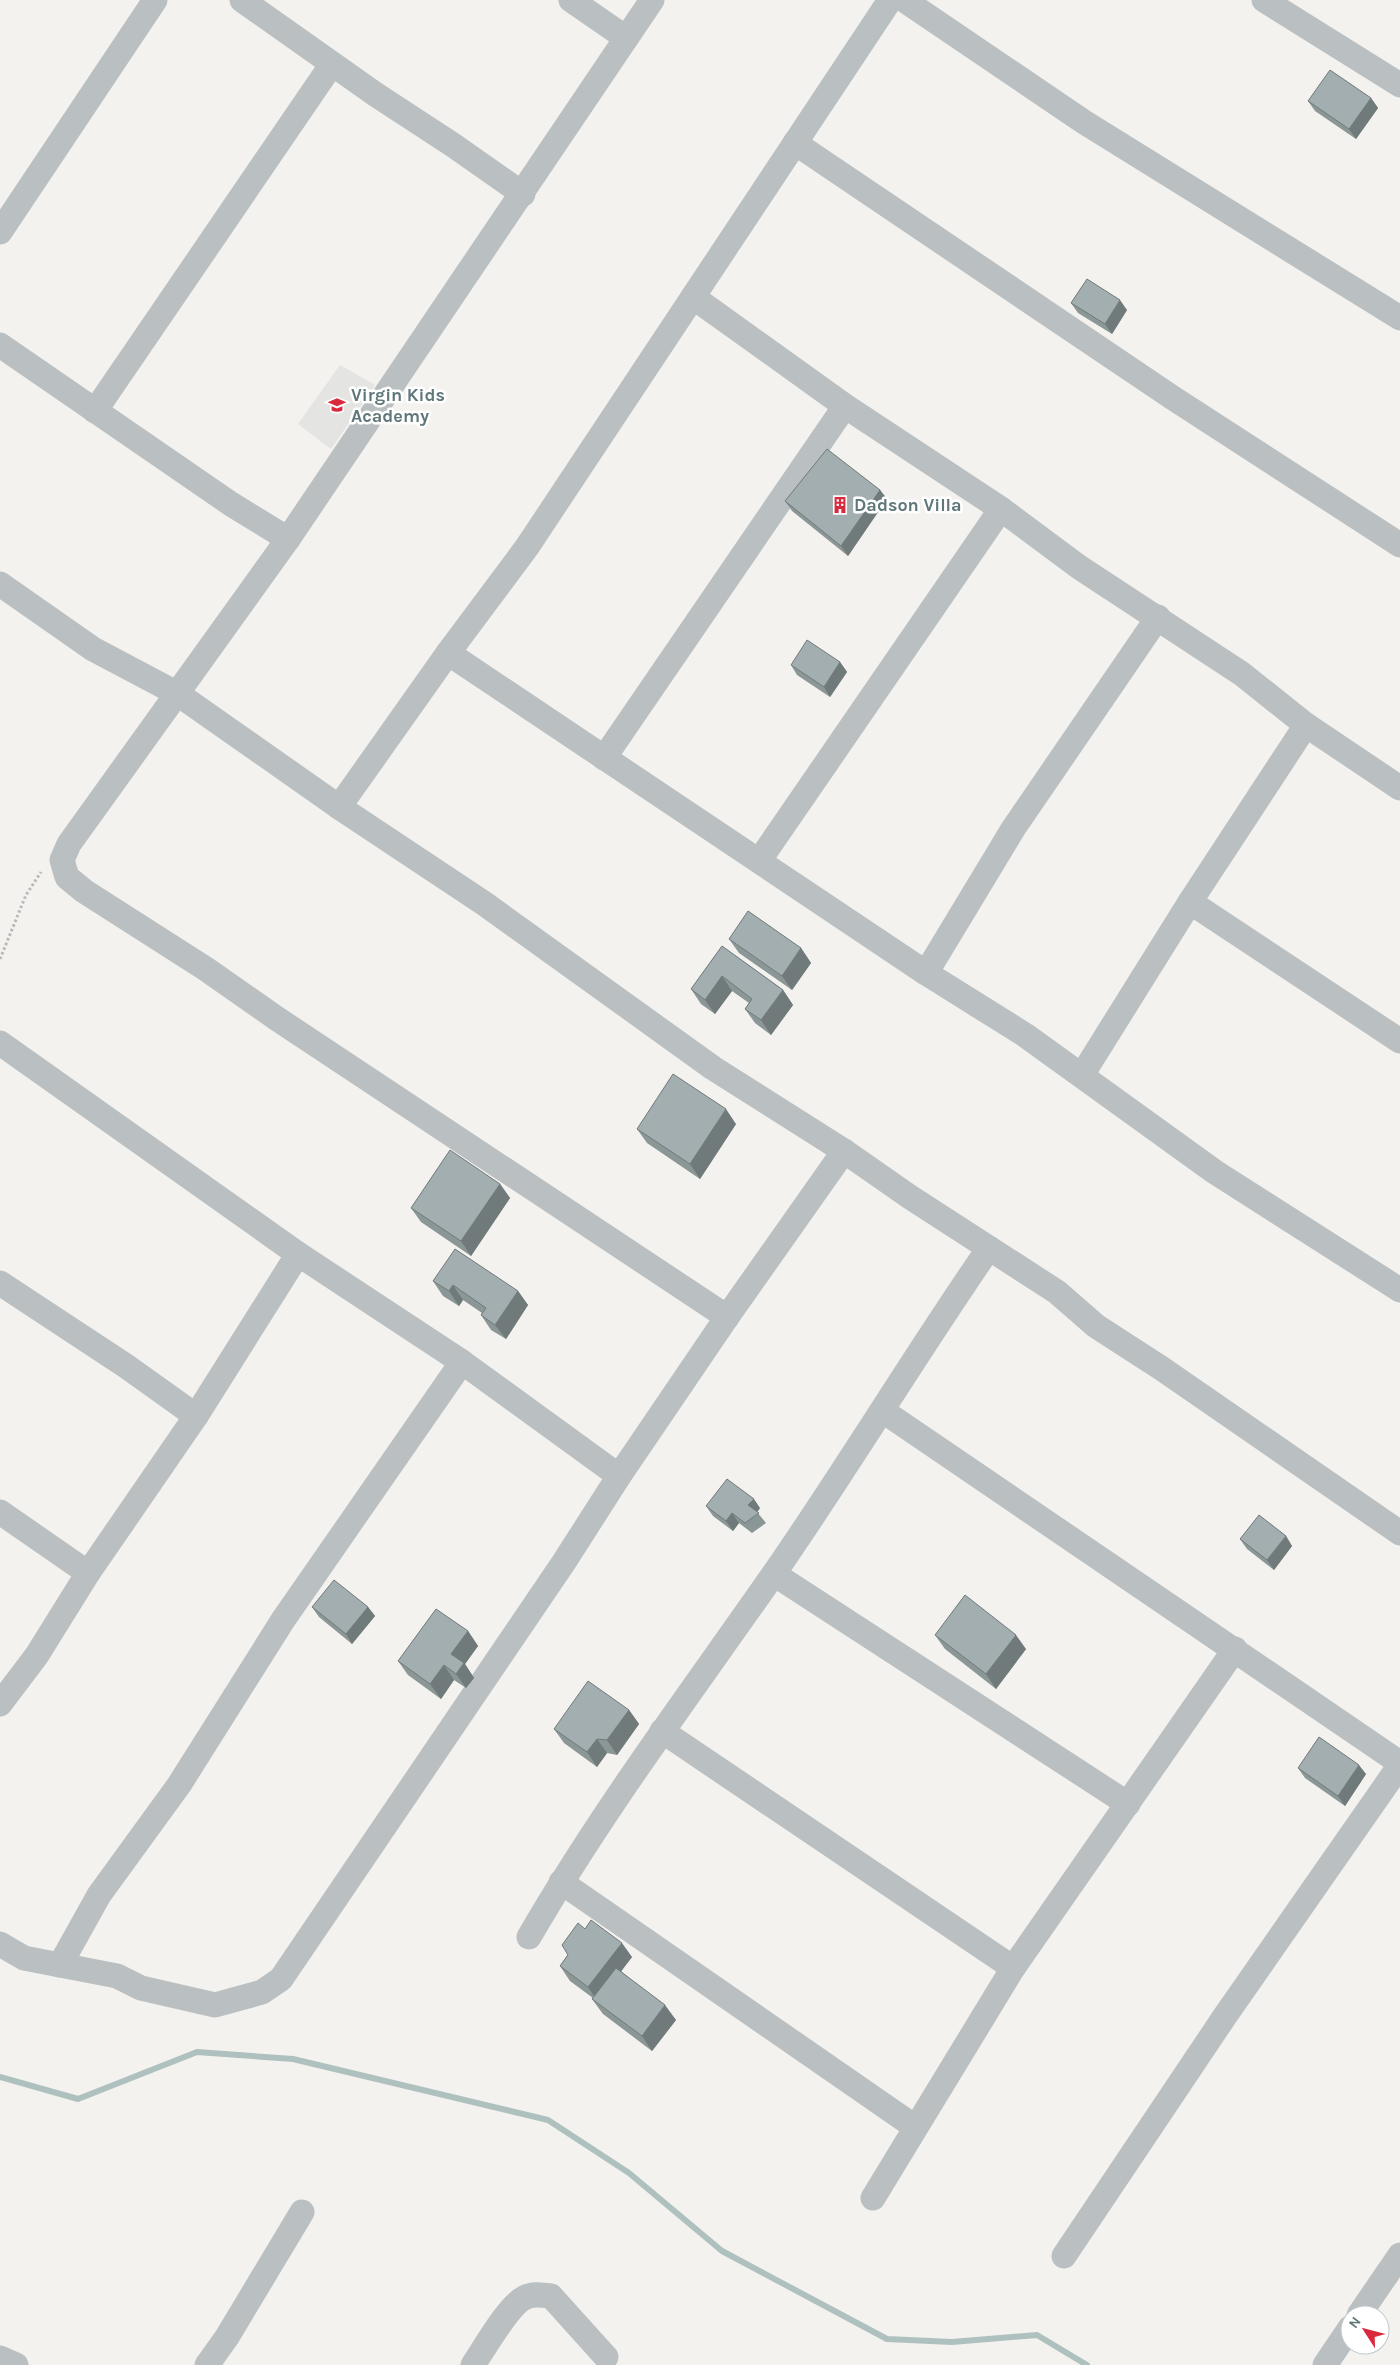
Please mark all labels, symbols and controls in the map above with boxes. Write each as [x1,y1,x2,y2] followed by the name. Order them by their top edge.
[351,384,445,427] place label: Virgin Kids Academy
[327,395,347,415] school or university icon: Virgin Kids Academy
[854,494,962,516] place label: Dadson Villa
[830,495,850,515] building icon: Dadson Villa
[1340,2305,1390,2355] north arrow
[1345,2314,1365,2332] text: N

